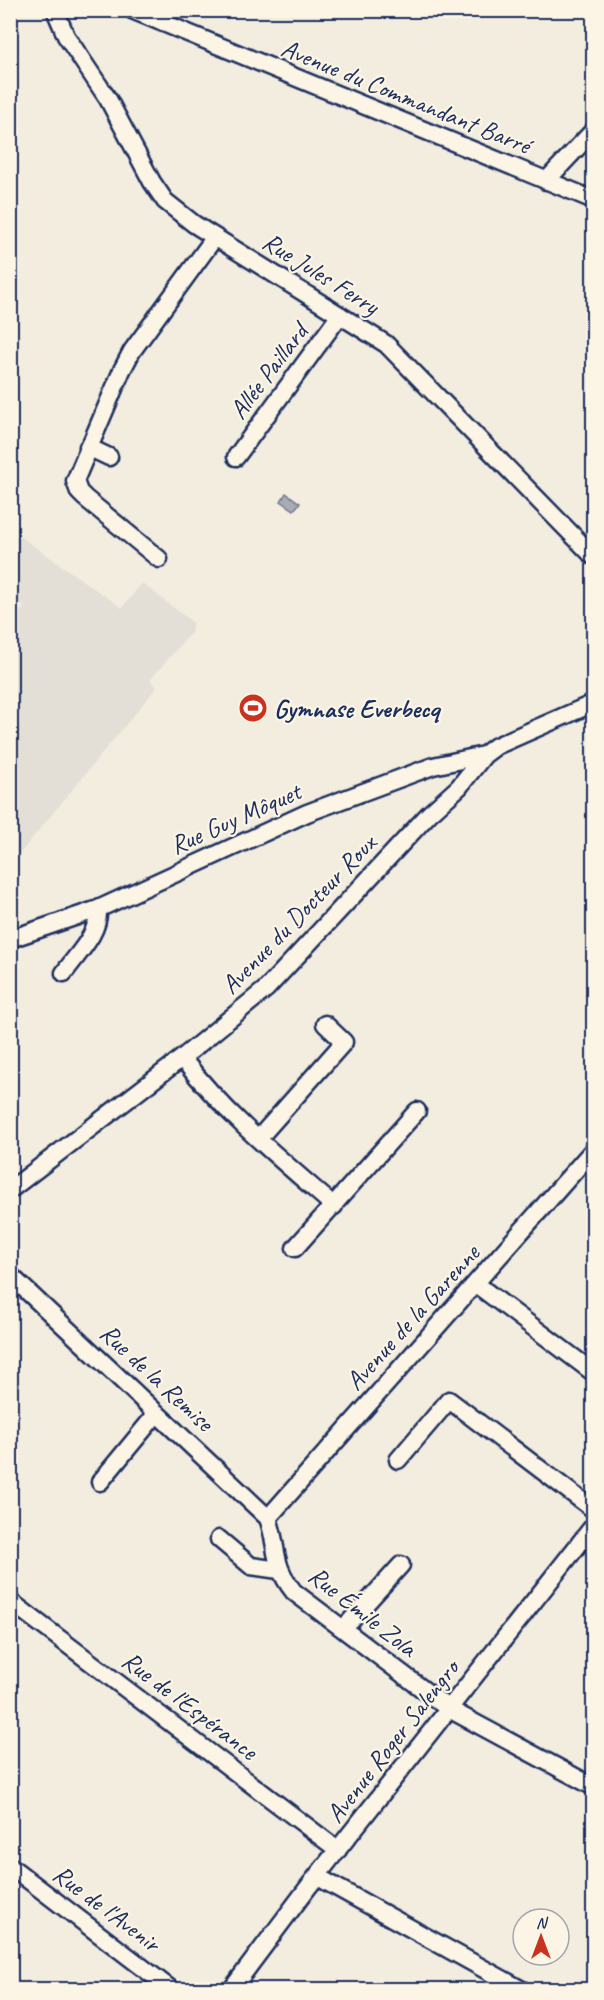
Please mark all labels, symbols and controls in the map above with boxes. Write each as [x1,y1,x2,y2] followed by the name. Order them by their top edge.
[276,31,538,163] street label: Avenue du Commandant Barré
[256,225,387,323] street label: Rue Jules Ferry
[222,314,317,425] street label: Allée Paillard
[237,692,269,724] sports icon: Gymnase Everbecq
[274,692,441,725] place label: Gymnase Everbecq
[165,774,308,862] street label: Rue Guy Môquet
[214,826,384,1001] street label: Avenue du Docteur Roux
[338,1236,488,1397] street label: Avenue de la Garenne
[93,1316,222,1440] street label: Rue de la Remise
[302,1559,425,1665] street label: Rue Émile Zola
[115,1644,265,1768] street label: Rue de l'Espérance
[318,1651,468,1829] street label: Avenue Roger Salengro
[47,1857,169,1961] street label: Rue de l'Avenir
[511,1907,571,1967] north arrow
[536,1913,549,1933] text: N

